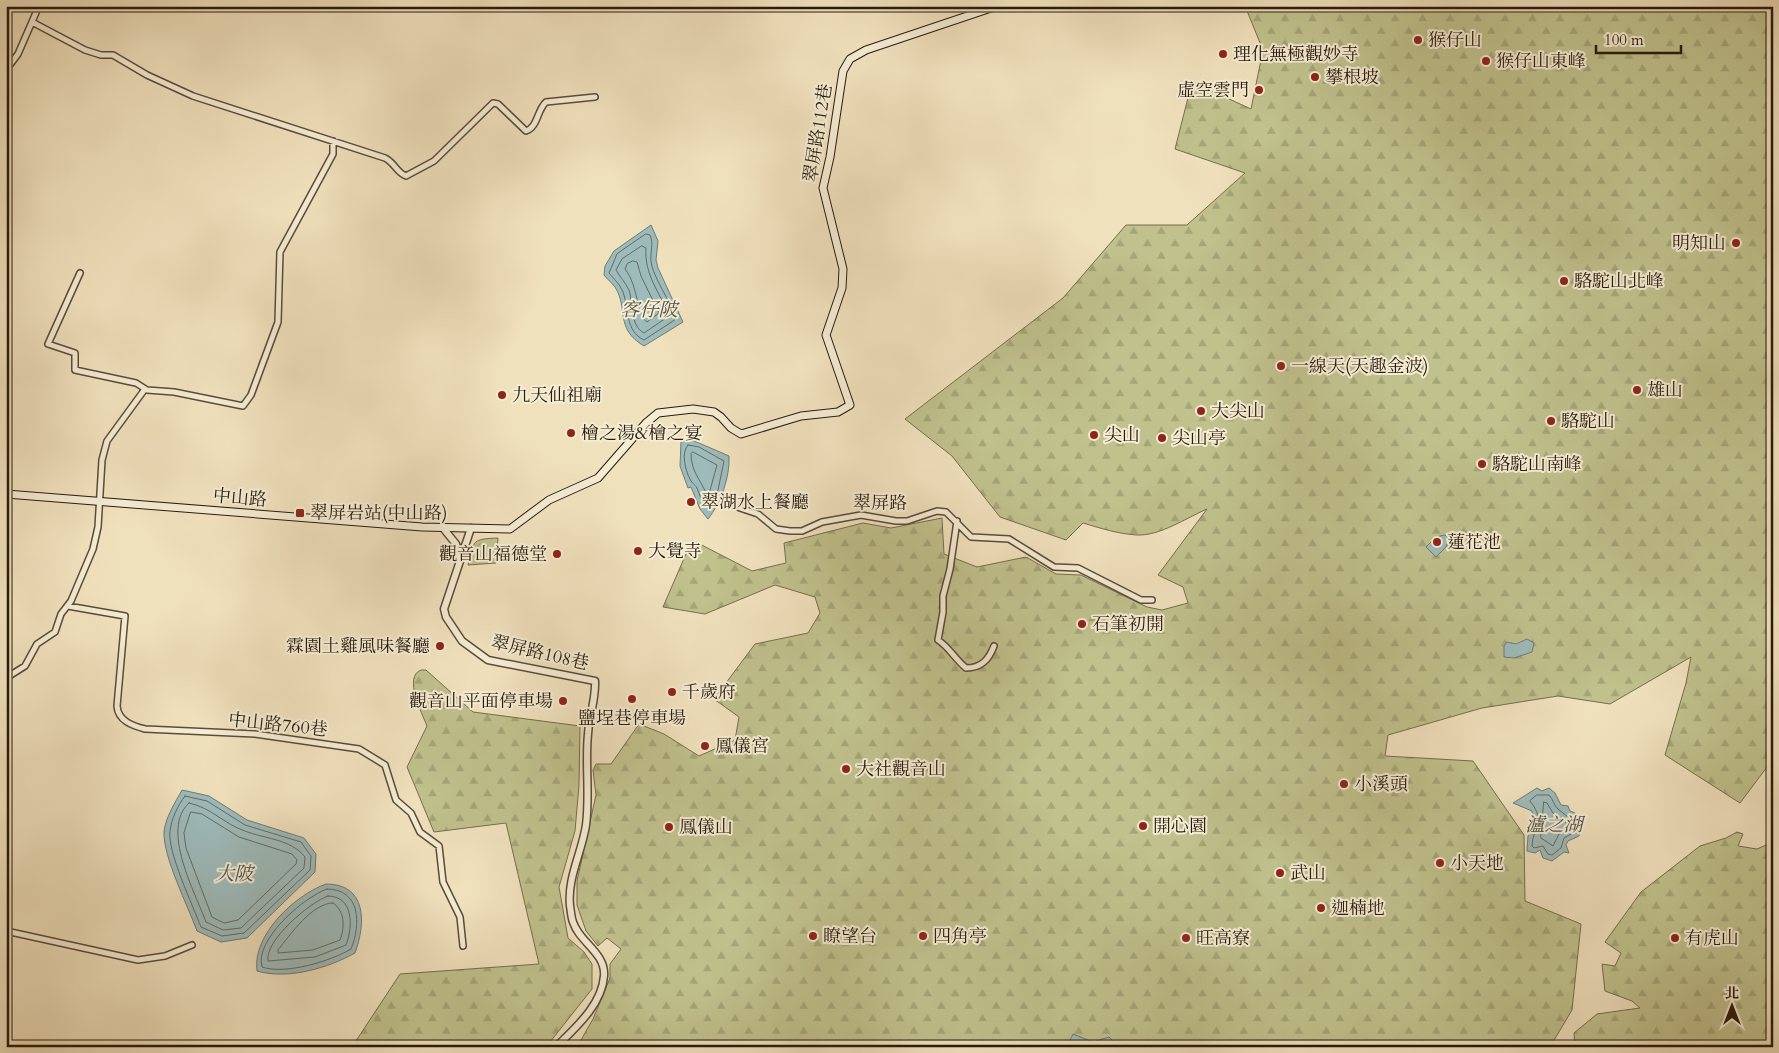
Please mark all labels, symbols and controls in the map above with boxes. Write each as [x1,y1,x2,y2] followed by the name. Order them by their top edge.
[1596,22,1682,54] scale bar
[1428,28,1482,53] place label: 猴仔山
[1604,30,1644,50] text: 100 m
[1412,34,1424,46] marker: 猴仔山
[1233,42,1359,67] place label: 理化無極觀妙寺
[1217,48,1229,60] marker: 理化無極觀妙寺
[1496,49,1586,74] place label: 猴仔山東峰
[1480,55,1492,67] marker: 猴仔山東峰
[1325,65,1379,90] place label: 攀根坡
[1309,71,1321,83] marker: 攀根坡
[1177,78,1249,103] place label: 虛空雲門
[798,82,838,184] street label: 翠屏路112巷
[1253,84,1265,96] marker: 虛空雲門
[1672,231,1726,256] place label: 明知山
[1730,237,1742,249] marker: 明知山
[1574,269,1664,294] place label: 駱駝山北峰
[1558,275,1570,287] marker: 駱駝山北峰
[620,297,680,323] water label: 客仔陂
[1291,354,1428,379] place label: 一線天(天趣金波)
[1275,360,1287,372] marker: 一線天(天趣金波)
[1647,378,1683,403] place label: 雄山
[512,383,602,408] place label: 九天仙祖廟
[1631,384,1643,396] marker: 雄山
[496,389,508,401] marker: 九天仙祖廟
[1211,399,1265,424] place label: 大尖山
[1195,405,1207,417] marker: 大尖山
[1561,409,1615,434] place label: 駱駝山
[1545,415,1557,427] marker: 駱駝山
[581,421,702,446] place label: 檜之湯&檜之宴
[1104,423,1140,448] place label: 尖山
[1172,426,1226,451] place label: 尖山亭
[565,427,577,439] marker: 檜之湯&檜之宴
[1088,429,1100,441] marker: 尖山
[1156,432,1168,444] marker: 尖山亭
[1492,452,1582,477] place label: 駱駝山南峰
[1476,458,1488,470] marker: 駱駝山南峰
[212,483,268,513] street label: 中山路
[701,490,809,515] place label: 翠湖水上餐廳
[853,491,907,516] street label: 翠屏路
[685,496,697,508] marker: 翠湖水上餐廳
[310,501,447,526] place label: 翠屏岩站(中山路)
[294,507,306,519] marker: 翠屏岩站(中山路)
[1447,530,1501,555] place label: 蓮花池
[1431,536,1443,548] marker: 蓮花池
[648,539,702,564] place label: 大覺寺
[439,542,547,567] place label: 觀音山福德堂
[632,545,644,557] marker: 大覺寺
[551,548,563,560] marker: 觀音山福德堂
[1092,612,1164,637] place label: 石筆初開
[1076,618,1088,630] marker: 石筆初開
[489,630,591,676] street label: 翠屏路108巷
[286,634,430,659] place label: 霖園土雞風味餐廳
[434,640,446,652] marker: 霖園土雞風味餐廳
[682,680,736,705] place label: 千歲府
[666,686,678,698] marker: 千歲府
[409,689,553,714] place label: 觀音山平面停車場
[626,693,638,705] marker: 鹽埕巷停車場
[557,695,569,707] marker: 觀音山平面停車場
[578,706,686,731] place label: 鹽埕巷停車場
[227,707,329,743] street label: 中山路760巷
[715,734,769,759] place label: 鳳儀宮
[699,740,711,752] marker: 鳳儀宮
[856,757,946,782] place label: 大社觀音山
[840,763,852,775] marker: 大社觀音山
[1354,772,1408,797] place label: 小溪頭
[1338,778,1350,790] marker: 小溪頭
[1525,812,1585,838] water label: 瀘之湖
[1153,814,1207,839] place label: 開心園
[679,815,733,840] place label: 鳳儀山
[1137,820,1149,832] marker: 開心園
[663,821,675,833] marker: 鳳儀山
[1450,851,1504,876] place label: 小天地
[1434,857,1446,869] marker: 小天地
[215,861,256,887] water label: 大陂
[1290,861,1326,886] place label: 武山
[1274,867,1286,879] marker: 武山
[1331,896,1385,921] place label: 迦楠地
[1315,902,1327,914] marker: 迦楠地
[823,924,877,949] place label: 瞭望台
[933,924,987,949] place label: 四角亭
[1196,926,1250,951] place label: 旺高寮
[1685,926,1739,951] place label: 有虎山
[807,930,819,942] marker: 瞭望台
[917,930,929,942] marker: 四角亭
[1180,932,1192,944] marker: 旺高寮
[1669,932,1681,944] marker: 有虎山
[1706,980,1756,1030] north arrow
[1725,984,1739,1003] text: 北

